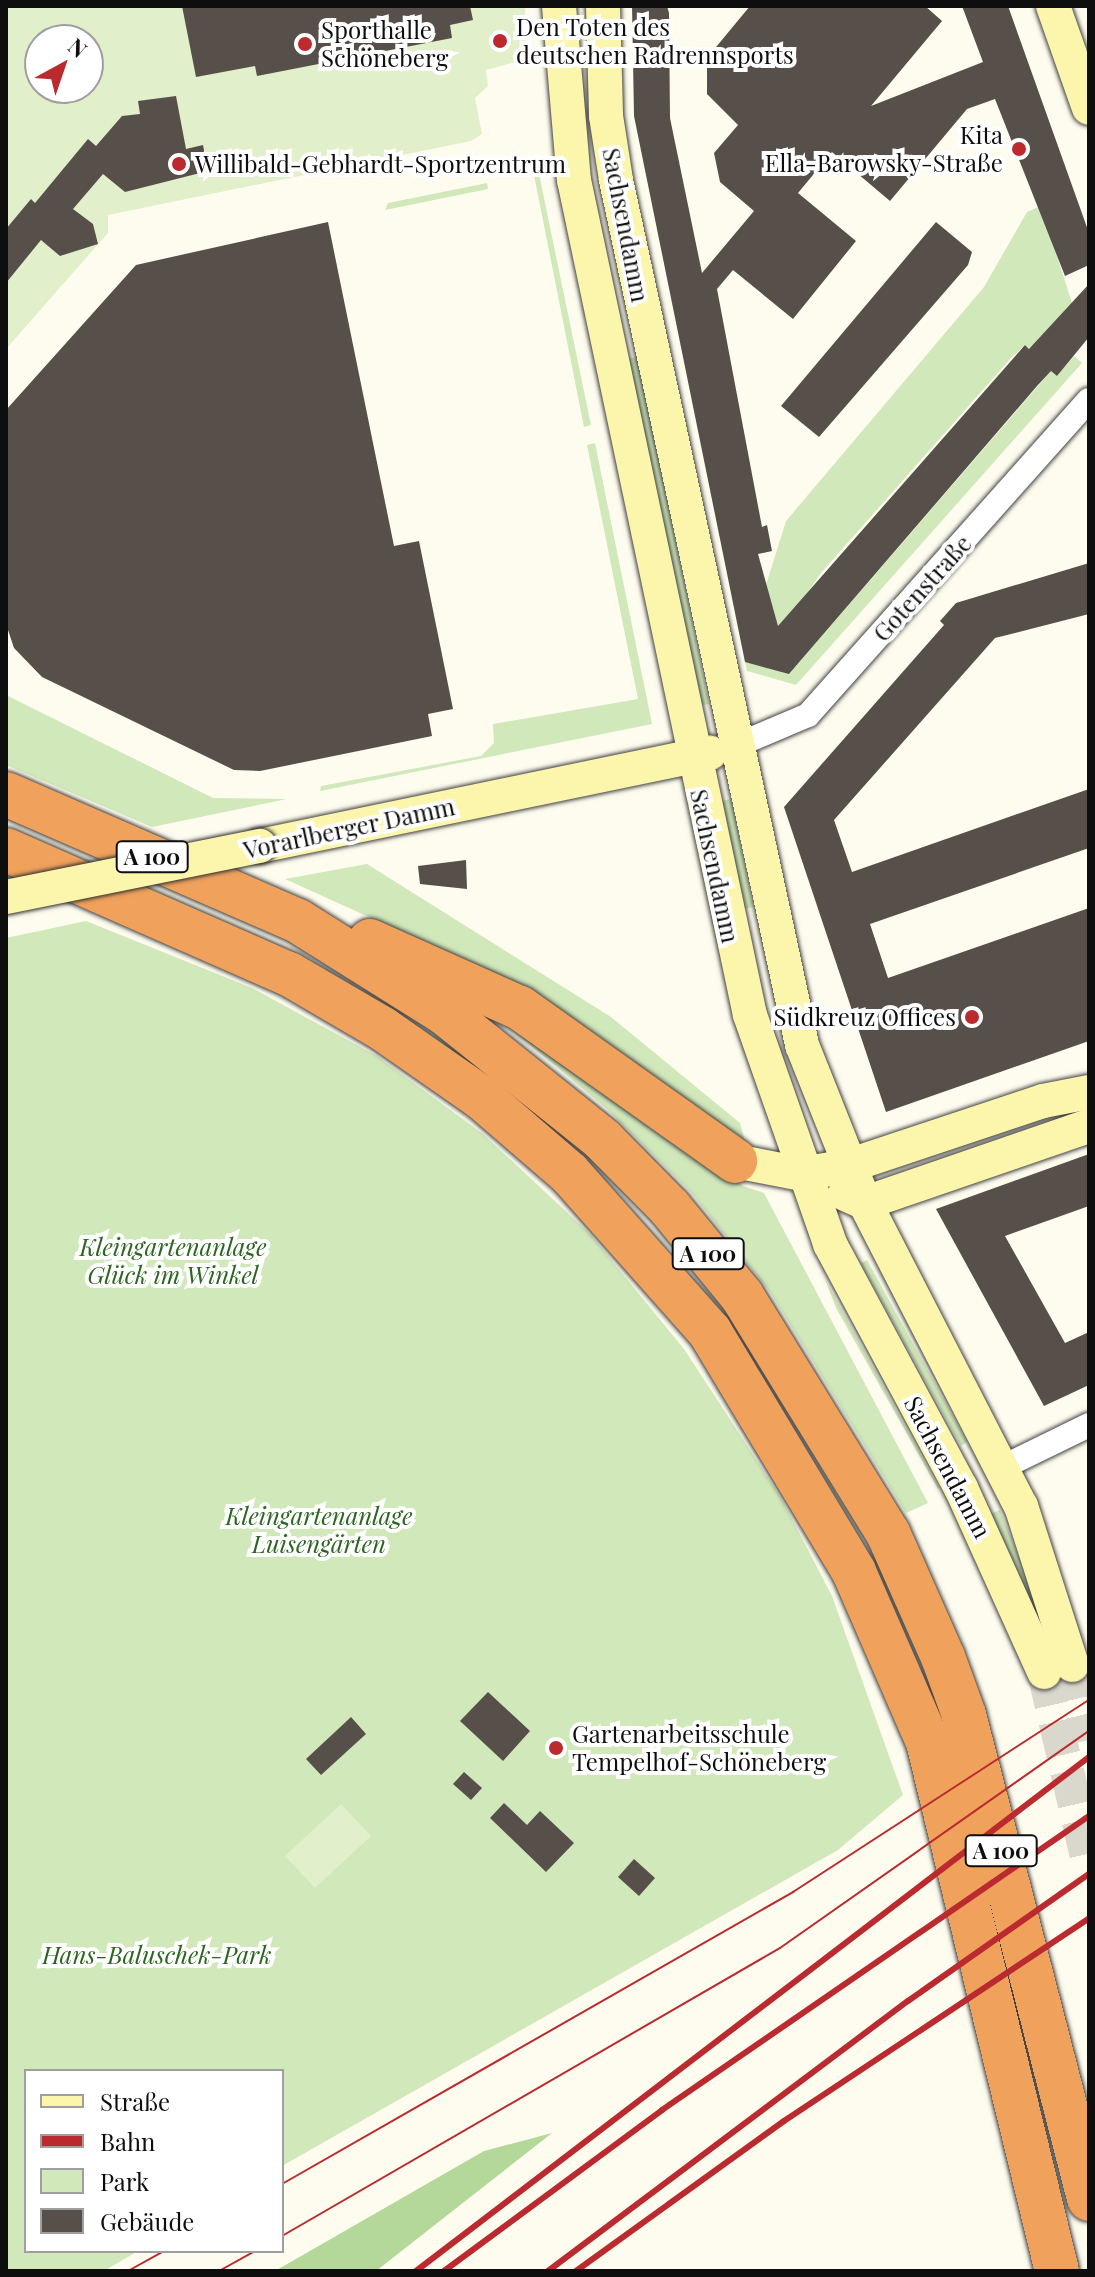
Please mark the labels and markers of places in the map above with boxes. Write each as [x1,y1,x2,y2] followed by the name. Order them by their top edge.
[516,13,794,69] place label: Den Toten des deutschen Radrennsports
[321,16,448,72] place label: Sporthalle Schöneberg
[491,32,509,50] marker: Den Toten des deutschen Radrennsports
[296,35,314,53] marker: Sporthalle Schöneberg
[765,121,1003,177] place label: Kita Ella-Barowsky-Straße
[1010,140,1028,158] marker: Kita Ella-Barowsky-Straße
[195,150,566,178] place label: Willibald-Gebhardt-Sportzentrum
[170,155,188,173] marker: Willibald-Gebhardt-Sportzentrum
[774,1003,956,1031] place label: Südkreuz Offices
[963,1008,981,1026] marker: Südkreuz Offices
[572,1720,826,1776] place label: Gartenarbeitsschule Tempelhof-Schöneberg
[547,1739,565,1757] marker: Gartenarbeitsschule Tempelhof-Schöneberg

